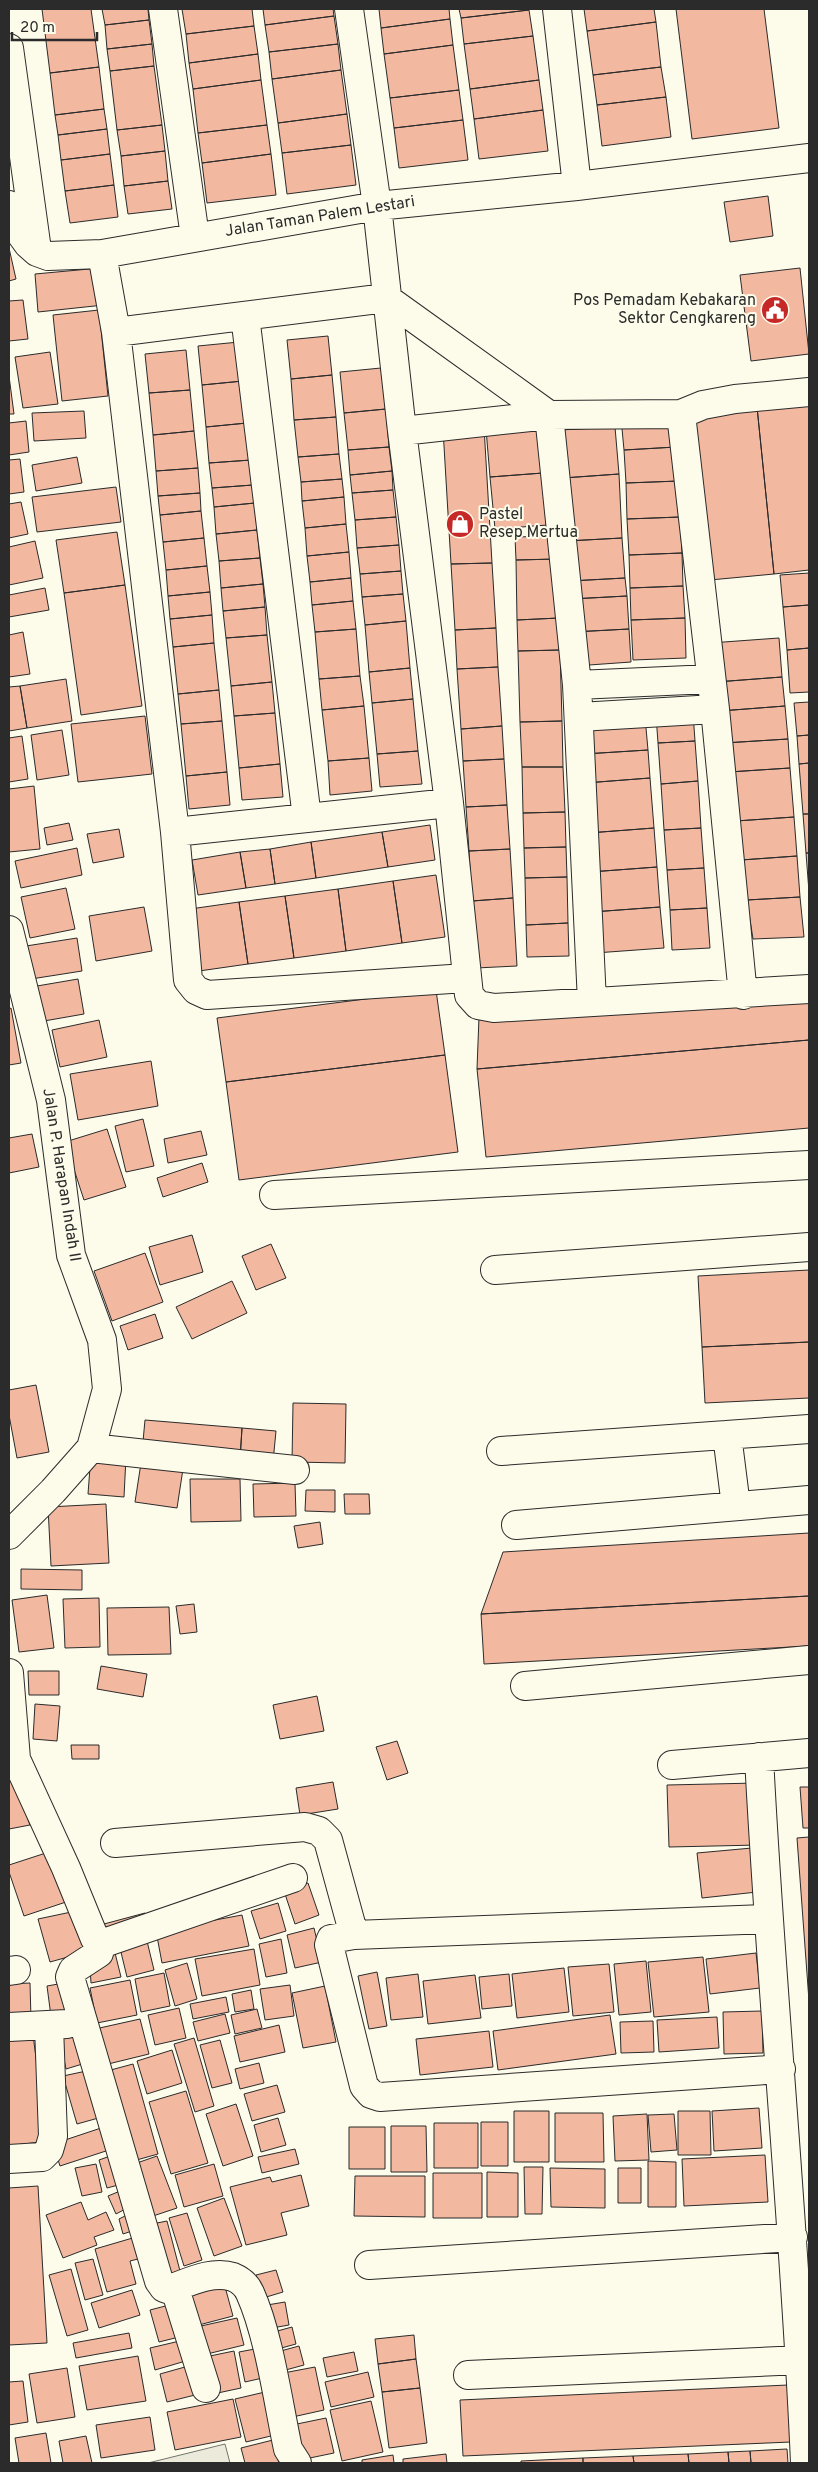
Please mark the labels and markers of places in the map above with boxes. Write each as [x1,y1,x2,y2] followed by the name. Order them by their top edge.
[573,291,756,329] place label: Pos Pemadam Kebakaran Sektor Cengkareng
[760,295,790,325] public building icon: Pos Pemadam Kebakaran Sektor Cengkareng
[479,505,578,543] place label: Pastel Resep Mertua
[445,509,475,539] shop icon: Pastel Resep Mertua

